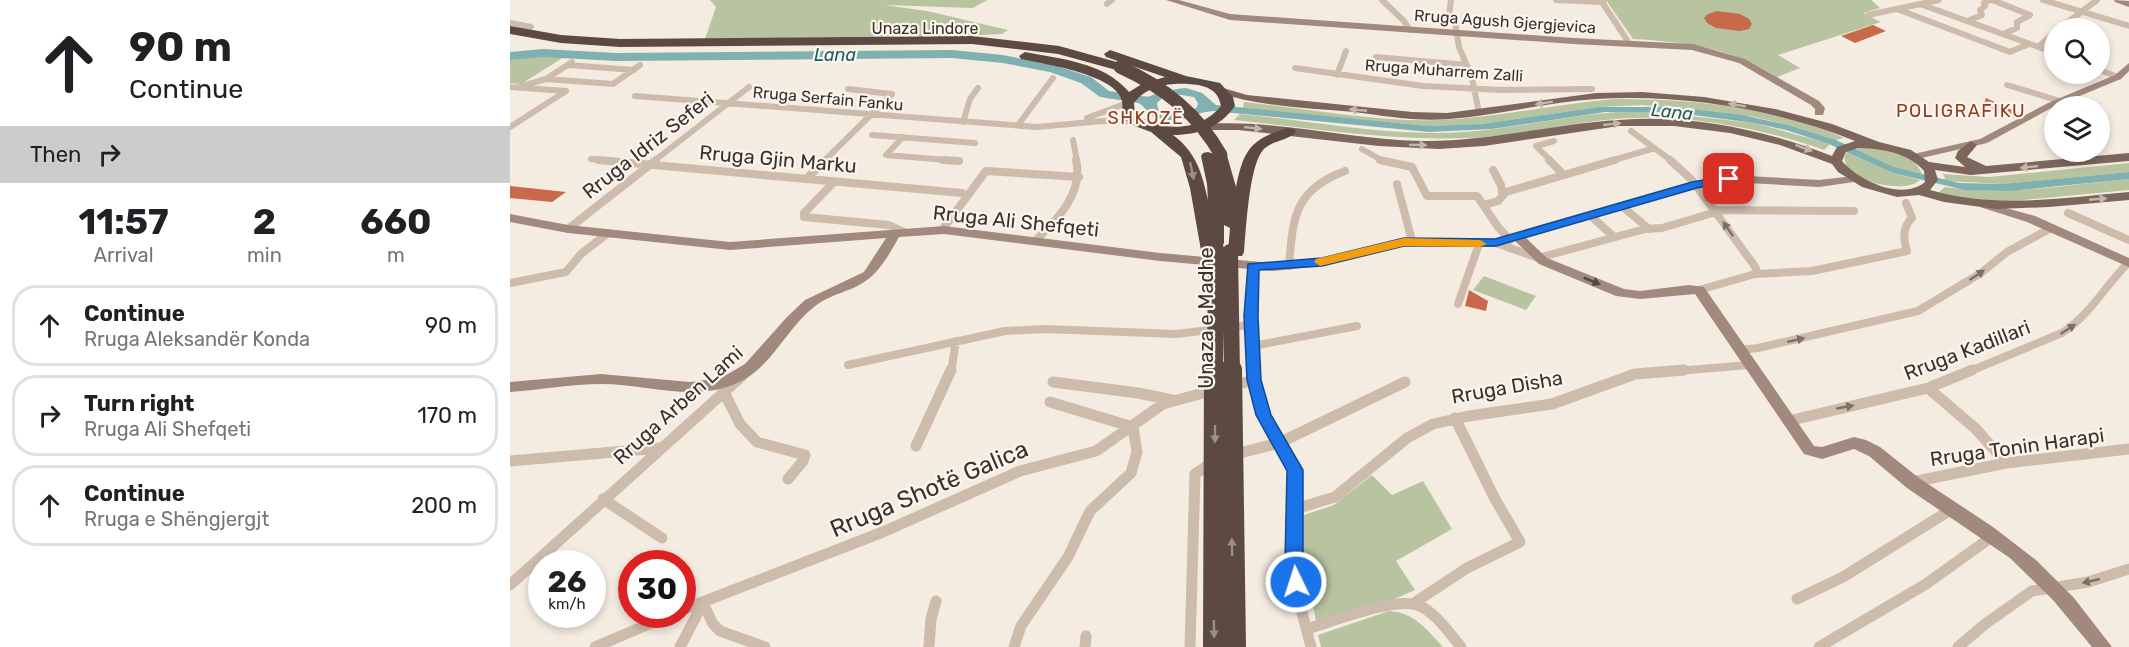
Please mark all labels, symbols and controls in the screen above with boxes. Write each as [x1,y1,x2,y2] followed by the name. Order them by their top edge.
[1413,6,1597,37] street label: Rruga Agush Gjergjevica
[2044,18,2110,162] map controls
[2044,18,2110,84] button: search
[872,19,978,38] street label: Unaza Lindore
[129,22,232,72] text: 90 m
[30,24,108,102] icon: ahead
[814,44,856,66] water label: Lana
[1364,55,1524,86] street label: Rruga Muharrem Zalli
[129,73,243,105] text: Continue
[752,82,904,115] street label: Rruga Serfain Fanku
[577,86,719,204] street label: Rruga Idriz Seferi
[2044,96,2110,162] button: layers
[1534,99,1553,108] one-way arrow
[1650,99,1694,125] water label: Lana
[1728,100,1747,109] one-way arrow
[1896,100,2026,122] district label: POLIGRAFIKU
[1348,105,1367,115] one-way arrow
[1108,107,1185,129] district label: SHKOZË
[1602,119,1621,129] one-way arrow
[1244,124,1263,133] one-way arrow
[93,138,126,171] icon: right
[698,140,858,178] street label: Rruga Gjin Marku
[1409,140,1428,149] one-way arrow
[30,141,81,168] text: Then
[1795,144,1813,154] one-way arrow
[1703,153,1754,204] pin
[1188,162,1198,180] one-way arrow
[1712,162,1745,195] icon: arrive
[2019,162,2038,172] one-way arrow
[2088,194,2107,204] one-way arrow
[78,200,169,243] text: 11:57
[253,200,276,243] text: 2
[360,200,432,243] text: 660
[932,200,1100,242] street label: Rruga Ali Shefqeti
[1722,221,1734,237] one-way arrow
[94,243,154,267] text: Arrival
[247,243,282,267] text: min
[387,243,405,267] text: m
[1194,247,1218,389] street label: Unaza e Madhe
[1969,269,1985,281] one-way arrow
[1583,277,1601,286] one-way arrow
[84,300,185,327] text: Continue
[33,309,66,342] icon: ahead
[425,312,477,339] text: 90 m
[1900,315,2034,385] street label: Rruga Kadillari
[2059,323,2076,334] one-way arrow
[84,327,310,351] text: Rruga Aleksandër Konda
[1787,334,1805,344] one-way arrow
[608,340,748,470] street label: Rruga Arben Lami
[1449,365,1565,409] street label: Rruga Disha
[84,390,194,417] text: Turn right
[33,399,66,432] icon: right
[417,402,477,429] text: 170 m
[1836,402,1855,411] one-way arrow
[84,417,251,441] text: Rruga Ali Shefqeti
[1928,423,2106,471] street label: Rruga Tonin Harapi
[1210,424,1220,443] one-way arrow
[826,435,1032,543] street label: Rruga Shotë Galica
[84,480,185,507] text: Continue
[33,489,66,522] icon: ahead
[411,492,477,519] text: 200 m
[84,507,269,531] text: Rruga e Shëngjergjt
[1228,537,1237,556] one-way arrow
[618,550,696,628] speed limit sign: 30
[1264,550,1328,614] position arrow
[547,564,587,600] text: 26
[2082,576,2101,586] one-way arrow
[548,595,586,613] text: km/h
[1209,619,1219,638] one-way arrow

